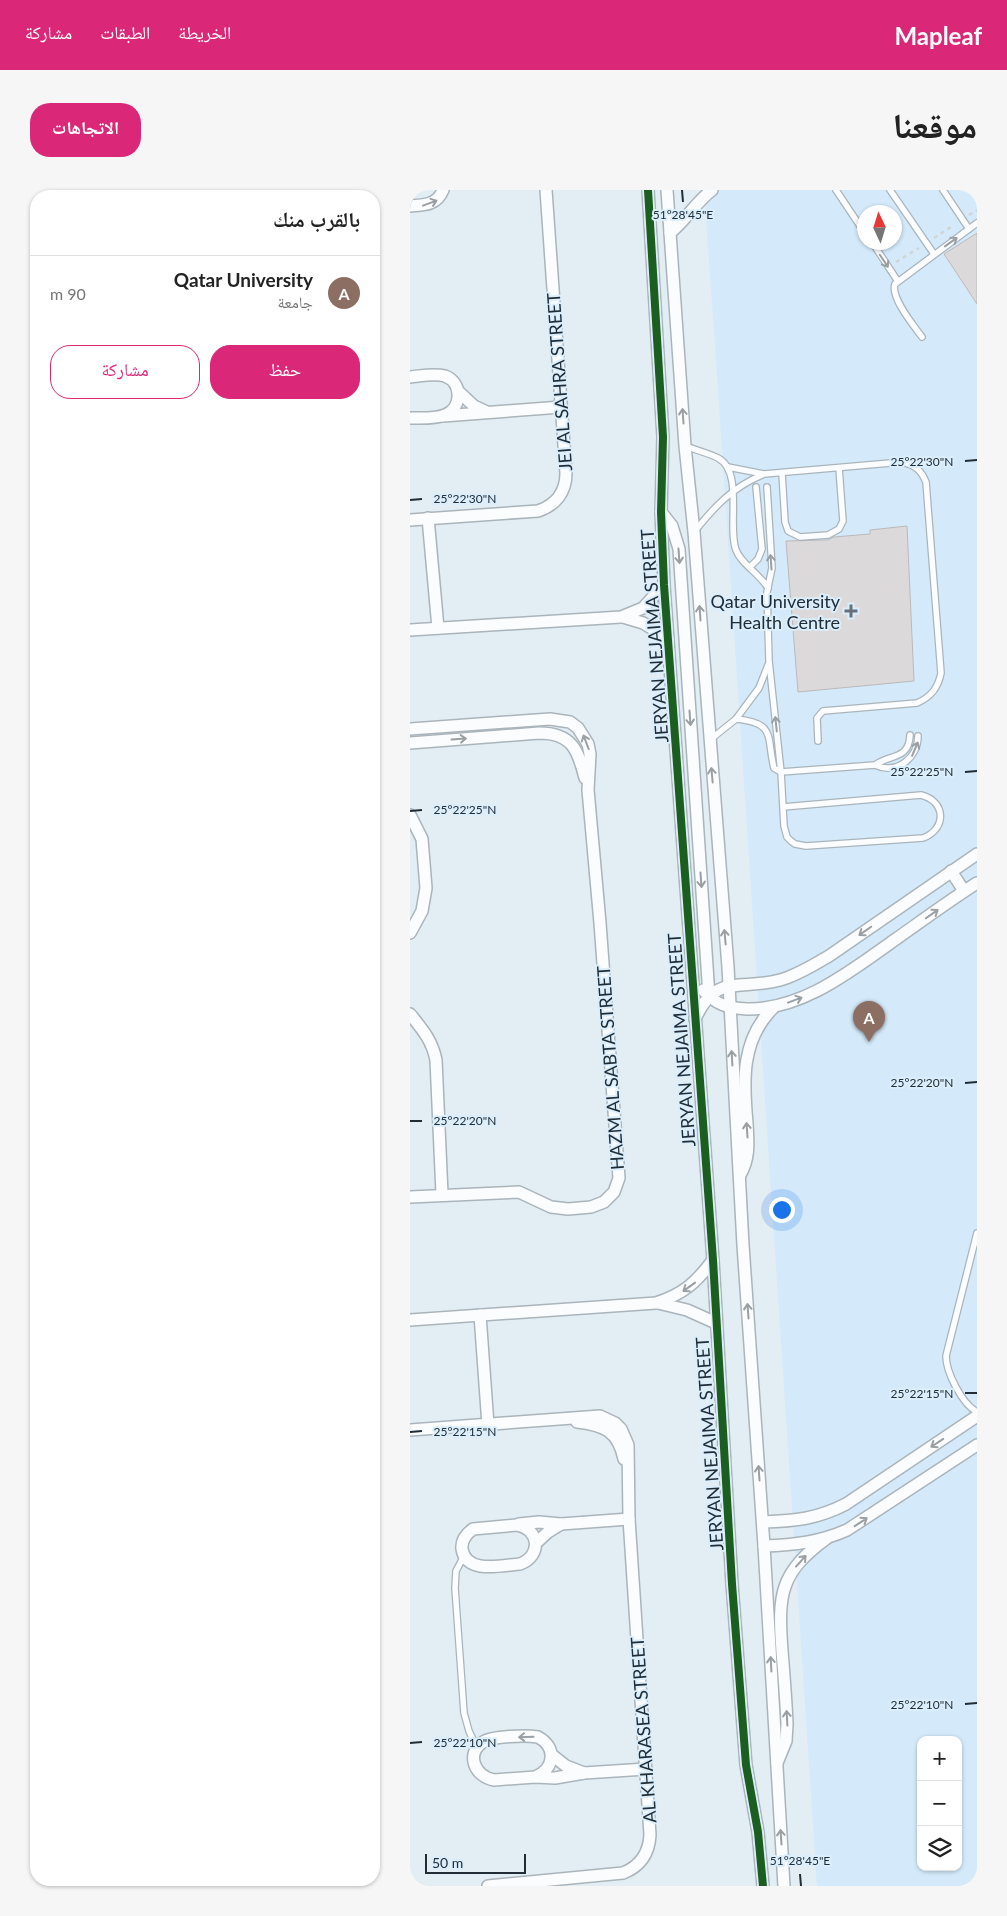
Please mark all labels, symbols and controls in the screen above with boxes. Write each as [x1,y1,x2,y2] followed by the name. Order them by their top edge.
[25,21,72,43] text: مشاركة
[100,21,150,43] text: الطبقات
[178,21,231,43] text: الخريطة
[894,21,982,50] text: Mapleaf
[30,103,141,157] button: الاتجاهات
[892,103,977,145] text: موقعنا
[422,198,437,207] one-way arrow
[857,205,902,250] north arrow
[273,206,360,231] text: بالقرب منك
[653,207,713,222] text: 51°28'45"E
[944,237,958,247] one-way arrow
[879,254,889,268] one-way arrow
[174,268,313,291] text: Qatar University
[50,284,86,303] text: 90 m
[338,284,350,303] text: A
[278,292,313,311] text: جامعة
[542,292,576,472] street label: JEI AL SAHRA STREET
[50,345,200,399] button: مشاركة
[210,345,360,399] button: حفظ
[679,408,688,424] one-way arrow
[891,454,953,469] text: 25°22'30"N
[434,491,496,506] text: 25°22'30"N
[636,528,672,744] street label: JERYAN NEJAIMA STREET
[675,548,684,564] one-way arrow
[767,555,776,571] one-way arrow
[711,590,841,633] place label: Qatar University Health Centre
[844,604,858,618] marker: Qatar University Health Centre
[695,605,705,621] one-way arrow
[686,710,695,726] one-way arrow
[771,716,781,732] one-way arrow
[450,735,466,744] one-way arrow
[581,735,590,750] one-way arrow
[910,742,920,757] one-way arrow
[891,764,953,779] text: 25°22'25"N
[708,767,717,783] one-way arrow
[434,802,496,817] text: 25°22'25"N
[696,872,705,888] one-way arrow
[925,909,939,919] one-way arrow
[858,926,872,936] one-way arrow
[721,929,730,945] one-way arrow
[663,932,699,1148] street label: JERYAN NEJAIMA STREET
[592,965,628,1171] street label: HAZM AL SABTA STREET
[787,995,802,1004] one-way arrow
[853,1001,885,1042] pin: A
[728,1050,737,1066] one-way arrow
[891,1075,953,1090] text: 25°22'20"N
[434,1113,496,1128] text: 25°22'20"N
[742,1122,752,1138] one-way arrow
[769,1197,795,1223] your location
[682,1282,696,1292] one-way arrow
[744,1304,753,1320] one-way arrow
[691,1336,727,1552] street label: JERYAN NEJAIMA STREET
[891,1386,953,1401] text: 25°22'15"N
[434,1424,496,1439] text: 25°22'15"N
[930,1438,944,1448] one-way arrow
[755,1466,764,1482] one-way arrow
[854,1517,868,1527] one-way arrow
[795,1555,807,1568] one-way arrow
[626,1636,660,1824] street label: AL KHARASEA STREET
[766,1656,775,1672] one-way arrow
[891,1697,953,1712] text: 25°22'10"N
[782,1710,791,1726] one-way arrow
[519,1732,535,1741] one-way arrow
[434,1735,496,1750] text: 25°22'10"N
[917,1736,962,1871] map controls
[917,1736,962,1781] button: +
[917,1781,962,1826] button: −
[917,1826,962,1871] button: layers
[777,1830,786,1846] one-way arrow
[425,1851,526,1874] scale bar
[770,1853,830,1868] text: 51°28'45"E
[432,1854,463,1871] text: 50 m

